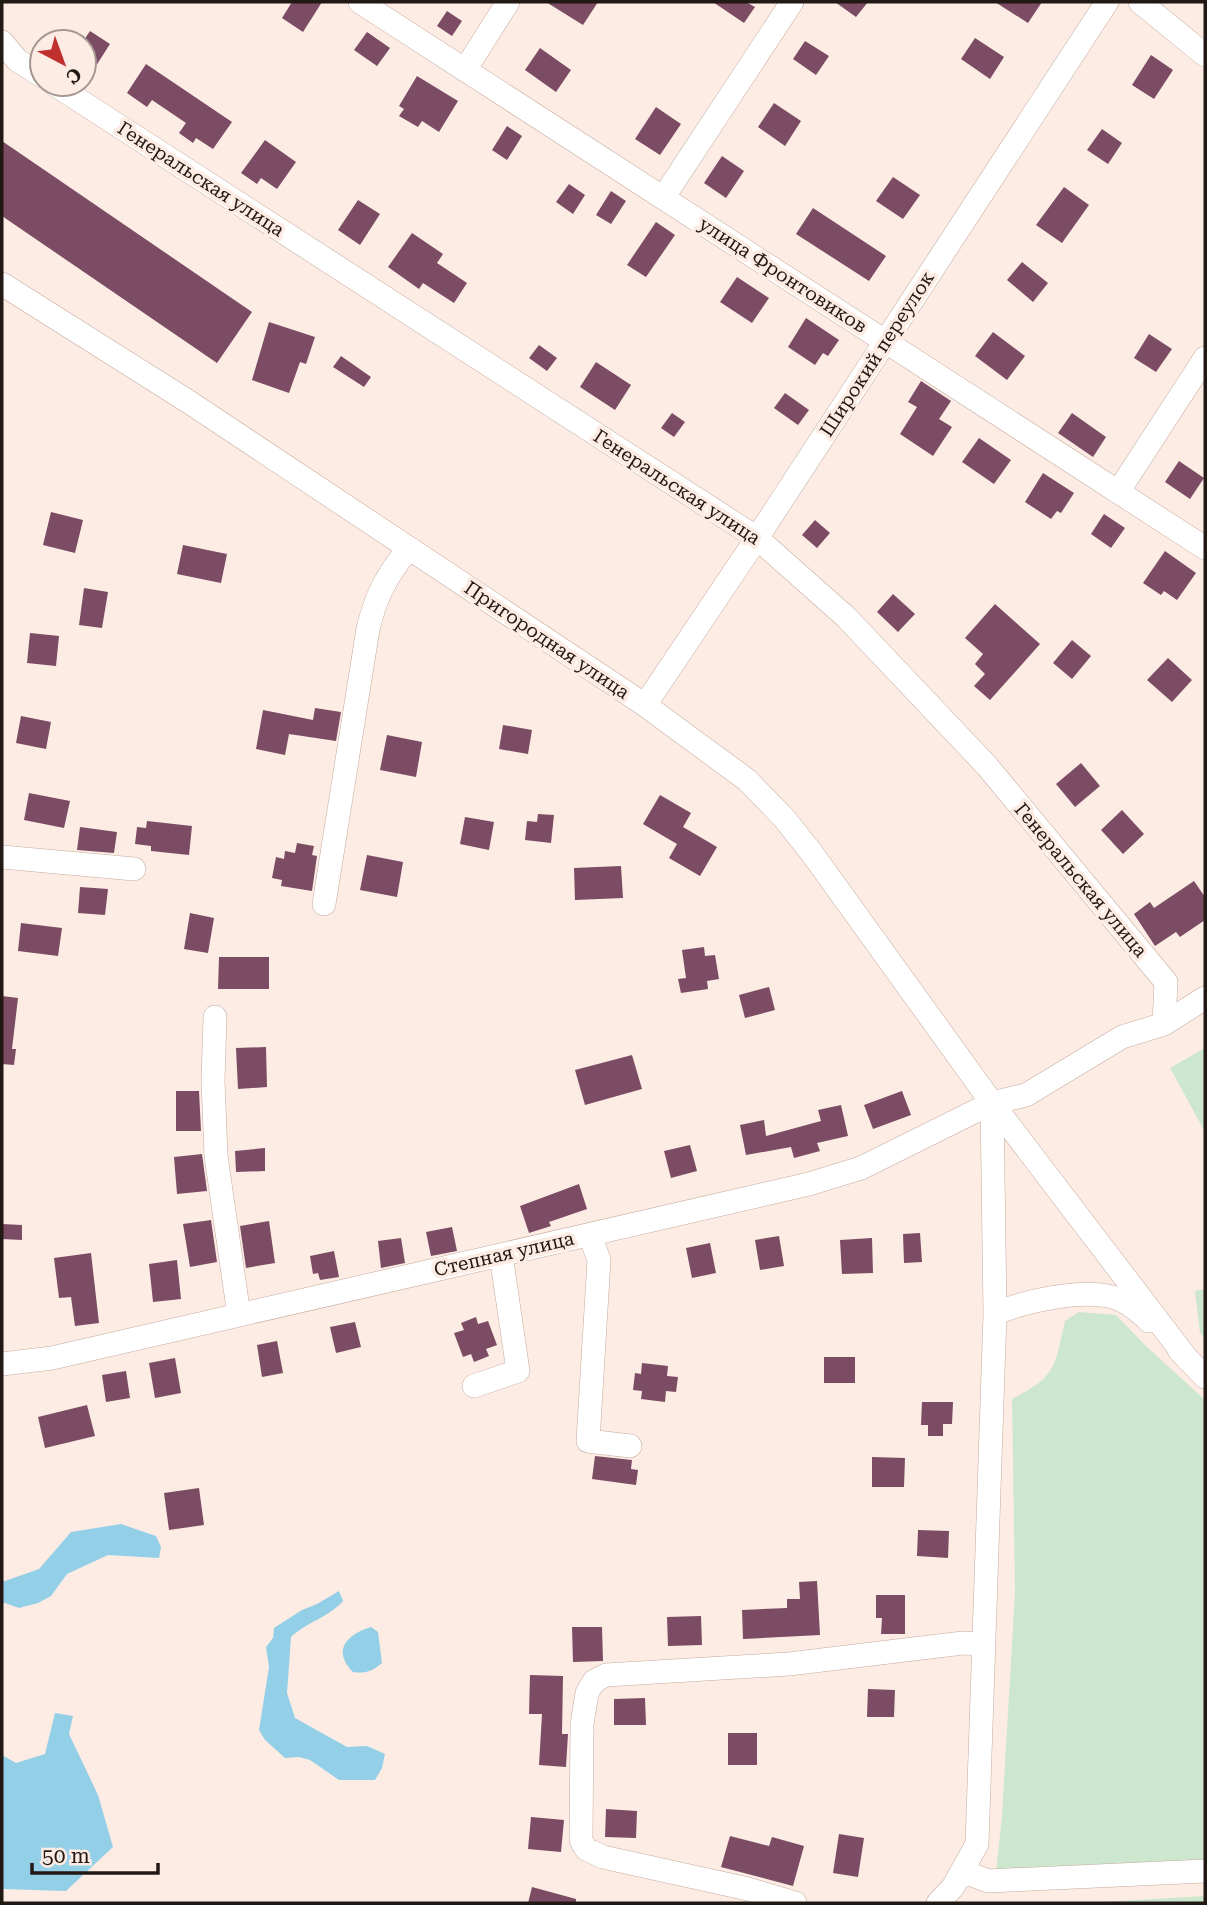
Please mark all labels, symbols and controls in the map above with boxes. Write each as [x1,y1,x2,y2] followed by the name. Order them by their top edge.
[28,28,98,98] north arrow
[61,62,86,88] text: С
[113,116,289,242] street label: Генеральская улица
[695,212,871,338] street label: улица Фронтовиков
[815,267,939,441] street label: Широкий переулок
[589,424,765,550] street label: Генеральская улица
[460,576,635,704] street label: Пригородная улица
[1010,798,1153,962] street label: Генеральская улица
[432,1227,577,1281] street label: Степная улица
[32,1832,158,1876] scale bar
[42,1844,90,1868] text: 50 m

